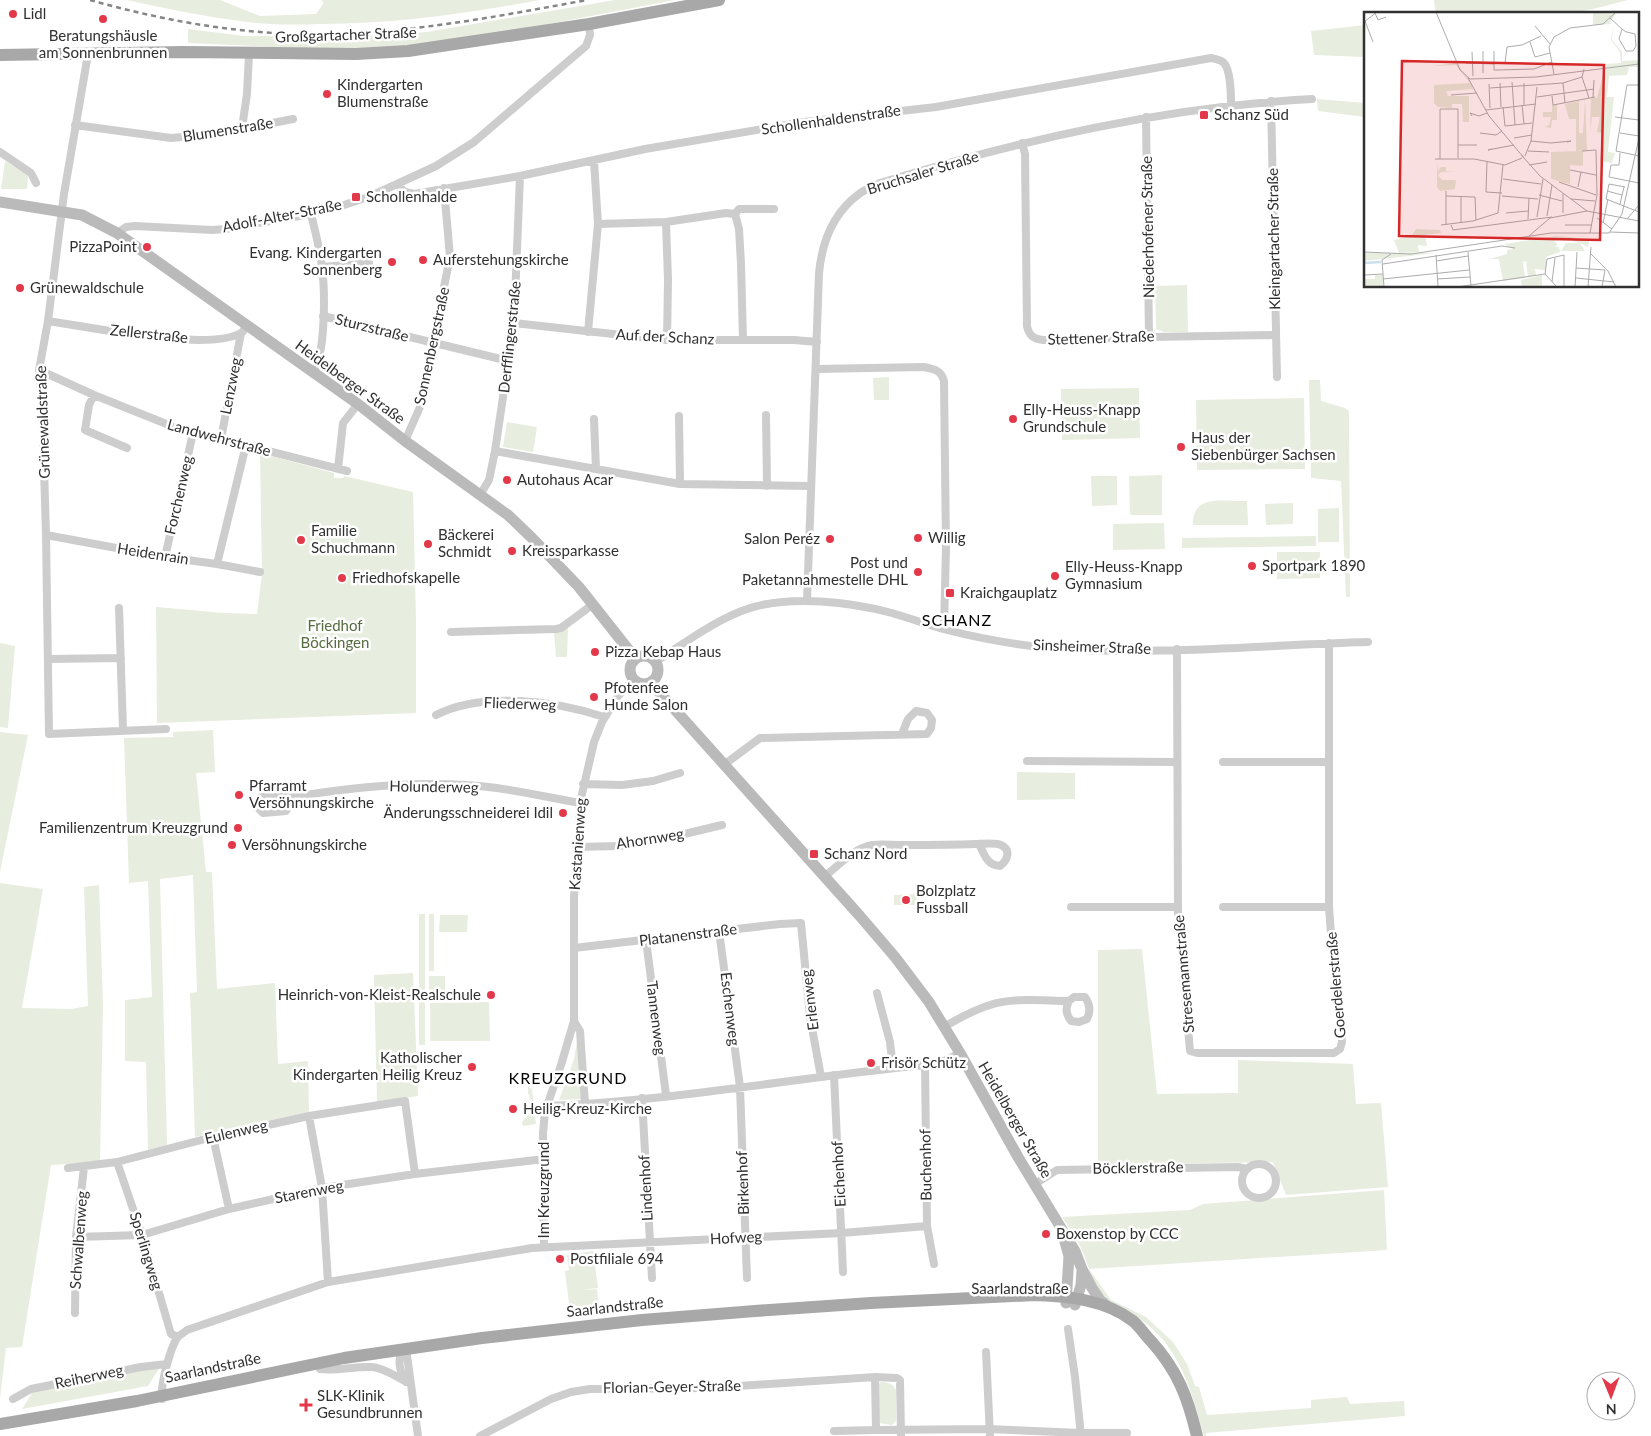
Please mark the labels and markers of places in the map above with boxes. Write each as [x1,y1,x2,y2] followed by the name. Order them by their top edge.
[23,4,46,22] place label: Lidl
[7,8,19,20] marker: Lidl
[97,13,109,25] marker: Beratungshäusle am Sonnenbrunnen
[39,26,167,61] place label: Beratungshäusle am Sonnenbrunnen
[337,75,428,110] place label: Kindergarten Blumenstraße
[321,88,333,100] marker: Kindergarten Blumenstraße
[1214,105,1289,123] place label: Schanz Süd
[1198,109,1210,121] marker: Schanz Süd
[366,187,457,205] place label: Schollenhalde
[350,191,362,203] marker: Schollenhalde
[69,237,138,255] place label: PizzaPoint
[141,241,153,253] marker: PizzaPoint
[249,243,382,278] place label: Evang. Kindergarten Sonnenberg
[433,250,569,268] place label: Auferstehungskirche
[417,254,429,266] marker: Auferstehungskirche
[386,256,398,268] marker: Evang. Kindergarten Sonnenberg
[30,278,144,296] place label: Grünewaldschule
[14,282,26,294] marker: Grünewaldschule
[1023,400,1141,435] place label: Elly-Heuss-Knapp Grundschule
[1007,413,1019,425] marker: Elly-Heuss-Knapp Grundschule
[1191,428,1336,463] place label: Haus der Siebenbürger Sachsen
[1175,441,1187,453] marker: Haus der Siebenbürger Sachsen
[517,470,614,488] place label: Autohaus Acar
[501,474,513,486] marker: Autohaus Acar
[311,521,395,556] place label: Familie Schuchmann
[438,525,494,560] place label: Bäckerei Schmidt
[928,528,966,546] place label: Willig
[744,529,820,547] place label: Salon Peréz
[912,532,924,544] marker: Willig
[824,533,836,545] marker: Salon Peréz
[295,534,307,546] marker: Familie Schuchmann
[422,538,434,550] marker: Bäckerei Schmidt
[522,541,619,559] place label: Kreissparkasse
[506,545,518,557] marker: Kreissparkasse
[742,553,908,588] place label: Post und Paketannahmestelle DHL
[1262,556,1366,574] place label: Sportpark 1890
[1065,557,1183,592] place label: Elly-Heuss-Knapp Gymnasium
[1246,560,1258,572] marker: Sportpark 1890
[912,566,924,578] marker: Post und Paketannahmestelle DHL
[352,568,460,586] place label: Friedhofskapelle
[1049,570,1061,582] marker: Elly-Heuss-Knapp Gymnasium
[336,572,348,584] marker: Friedhofskapelle
[960,583,1057,601] place label: Kraichgauplatz
[944,587,956,599] marker: Kraichgauplatz
[605,642,721,660] place label: Pizza Kebap Haus
[589,646,601,658] marker: Pizza Kebap Haus
[604,678,688,713] place label: Pfotenfee Hunde Salon
[588,691,600,703] marker: Pfotenfee Hunde Salon
[249,776,374,811] place label: Pfarramt Versöhnungskirche
[233,789,245,801] marker: Pfarramt Versöhnungskirche
[383,803,553,821] place label: Änderungsschneiderei Idil
[557,807,569,819] marker: Änderungsschneiderei Idil
[39,818,228,836] place label: Familienzentrum Kreuzgrund
[232,822,244,834] marker: Familienzentrum Kreuzgrund
[242,835,367,853] place label: Versöhnungskirche
[226,839,238,851] marker: Versöhnungskirche
[824,844,907,862] place label: Schanz Nord
[808,848,820,860] marker: Schanz Nord
[916,881,976,916] place label: Bolzplatz Fussball
[900,894,912,906] marker: Bolzplatz Fussball
[278,985,481,1003] place label: Heinrich-von-Kleist-Realschule
[485,989,497,1001] marker: Heinrich-von-Kleist-Realschule
[293,1048,463,1083] place label: Katholischer Kindergarten Heilig Kreuz
[881,1053,966,1071] place label: Frisör Schütz
[865,1057,877,1069] marker: Frisör Schütz
[466,1061,478,1073] marker: Katholischer Kindergarten Heilig Kreuz
[523,1099,652,1117] place label: Heilig-Kreuz-Kirche
[507,1103,519,1115] marker: Heilig-Kreuz-Kirche
[1056,1224,1179,1242] place label: Boxenstop by CCC
[1040,1228,1052,1240] marker: Boxenstop by CCC
[570,1249,664,1267] place label: Postfiliale 694
[554,1253,566,1265] marker: Postfiliale 694
[317,1386,423,1421] place label: SLK-Klinik Gesundbrunnen
[299,1398,313,1412] marker: SLK-Klinik Gesundbrunnen

